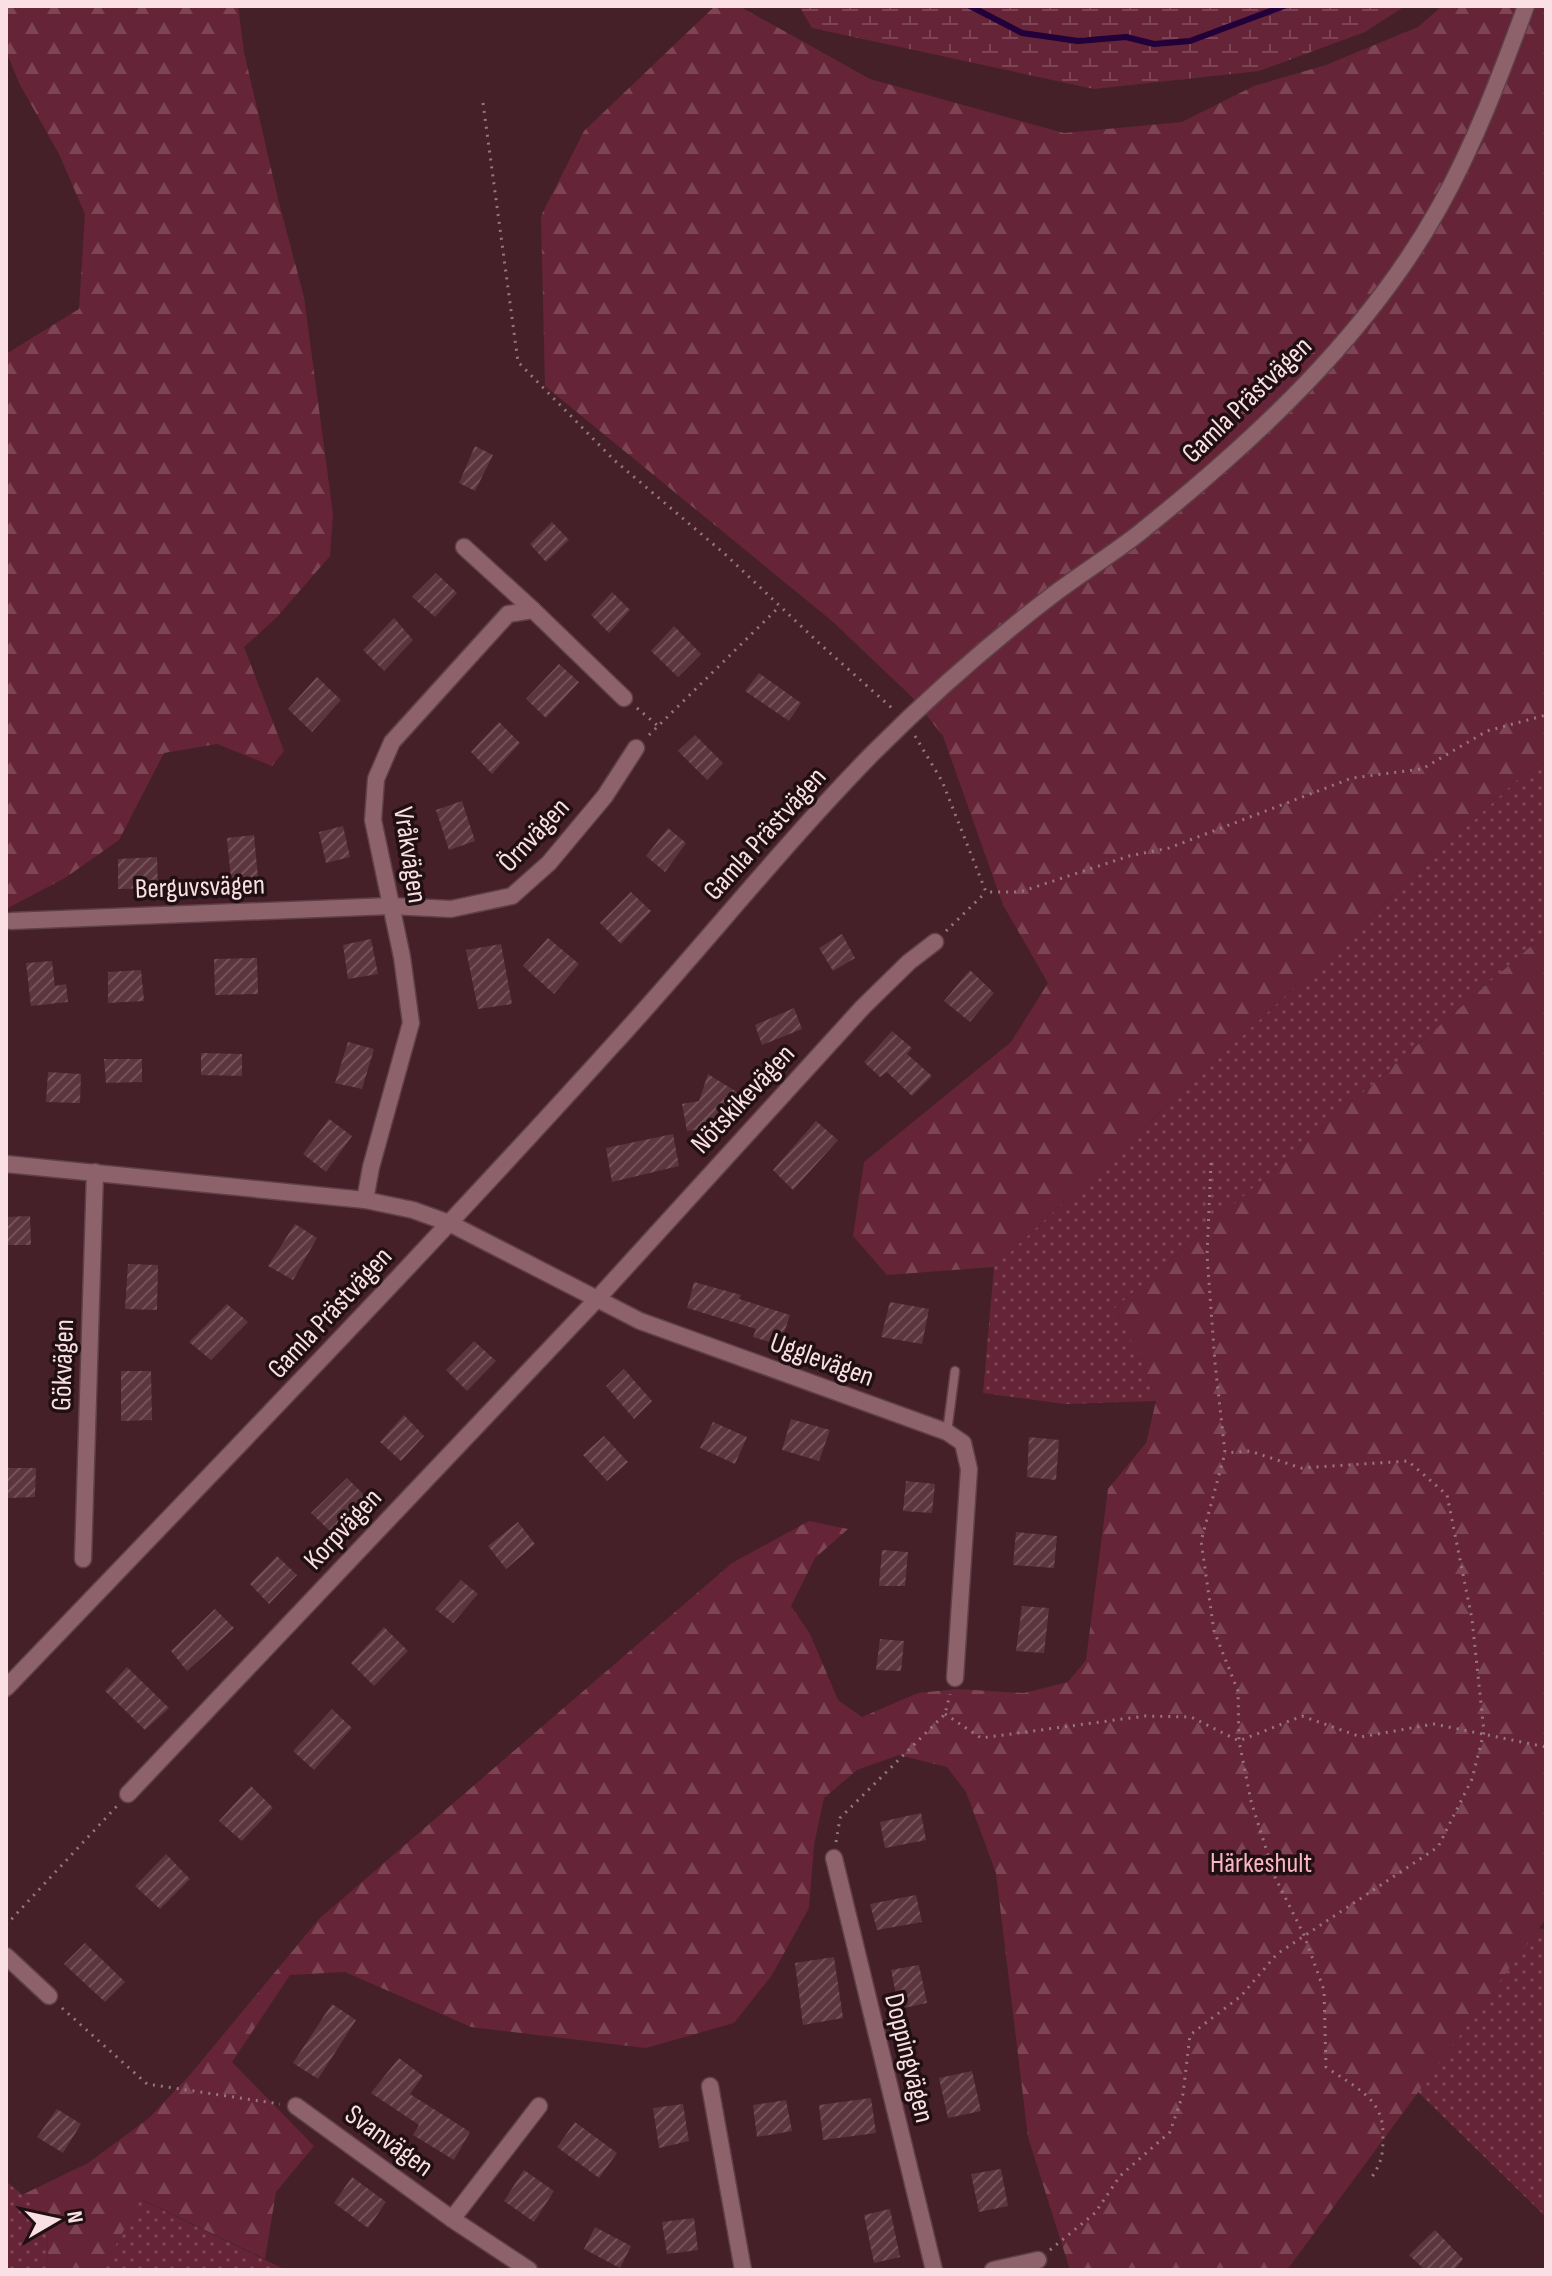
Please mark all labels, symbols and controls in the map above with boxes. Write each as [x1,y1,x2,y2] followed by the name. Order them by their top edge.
[1175,330,1319,470] street label: Gamla Prästvägen
[697,761,833,907] street label: Gamla Prästvägen
[491,791,577,879] street label: Örnvägen
[386,805,434,905] street label: Vråkvägen
[134,868,266,906] street label: Berguvsvägen
[684,1038,802,1160] street label: Nötskikevägen
[261,1241,399,1385] street label: Gamla Prästvägen
[45,1319,81,1411] street label: Gökvägen
[766,1326,878,1394] street label: Ugglevägen
[297,1482,389,1576] street label: Korpvägen
[1210,1847,1312,1880] park label: Härkeshult
[877,1990,941,2126] street label: Doppingvägen
[339,2098,439,2184] street label: Svanvägen
[16,2180,96,2260] north arrow
[60,2209,89,2225] text: N

